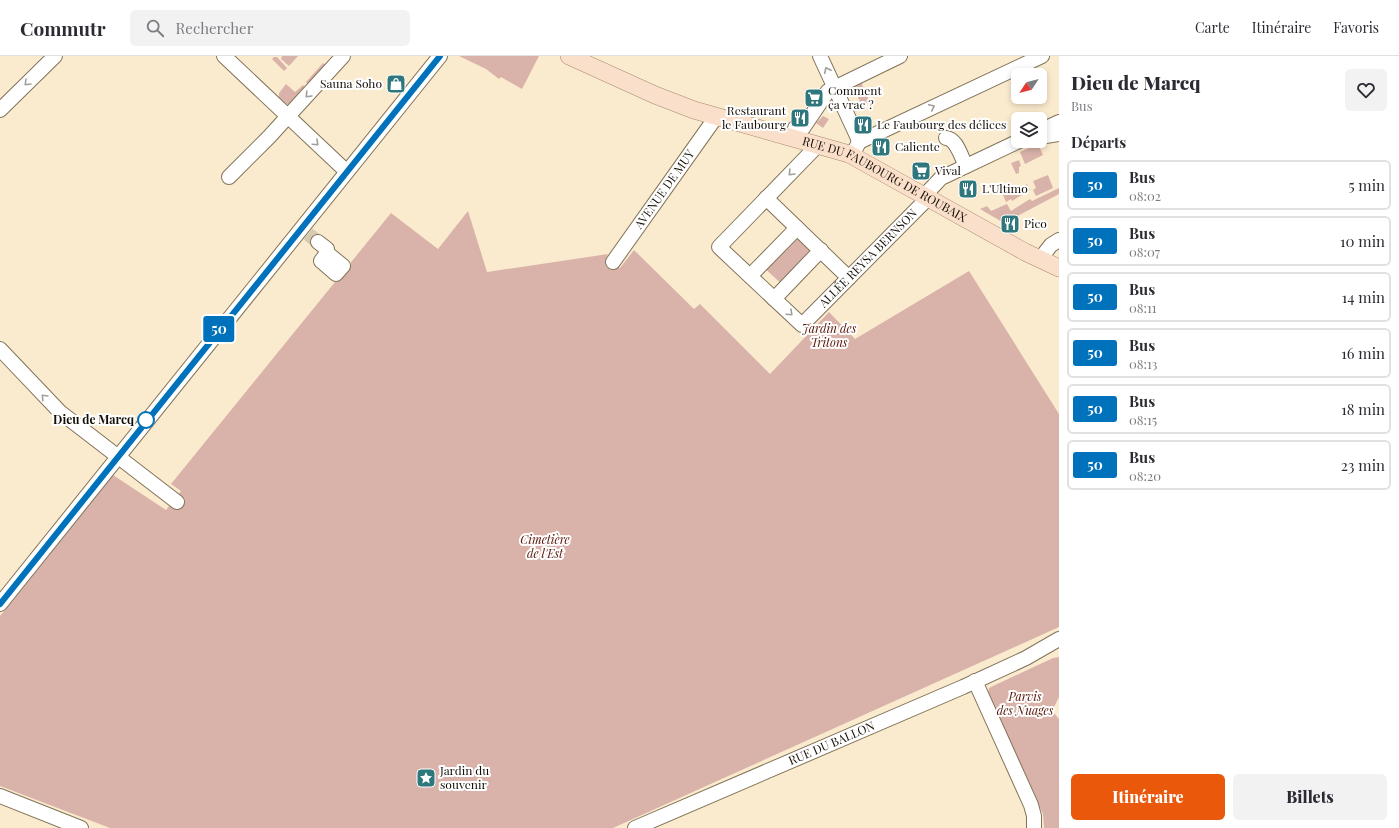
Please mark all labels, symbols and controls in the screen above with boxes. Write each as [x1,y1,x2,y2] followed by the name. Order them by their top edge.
[130,10,410,46] search box
[20,15,106,41] text: Commutr
[144,17,166,39] icon: search
[176,18,253,38] text: Rechercher
[1195,18,1230,37] text: Carte
[1252,18,1311,37] text: Itinéraire
[1333,18,1379,37] text: Favoris
[824,66,832,74] one-way arrow
[1011,68,1047,104] north arrow
[1011,68,1047,148] map controls
[1071,69,1201,95] text: Dieu de Marcq
[1345,69,1387,111] button: heart
[385,73,407,95] shop icon: Sauna Soho
[320,75,382,91] place label: Sauna Soho
[24,78,32,86] one-way arrow
[828,82,882,112] place label: Comment ça vrac ?
[803,87,825,109] supermarket icon: Comment ça vrac ?
[305,90,312,98] one-way arrow
[1071,97,1092,114] text: Bus
[722,102,787,132] place label: Restaurant le Faubourg
[928,104,936,112] one-way arrow
[789,107,811,129] restaurant icon: Restaurant le Faubourg
[1011,112,1047,148] button: layers
[852,114,874,136] restaurant icon: Le Faubourg des délices
[877,116,1006,132] place label: Le Faubourg des délices
[801,132,970,225] street label: RUE DU FAUBOURG DE ROUBAIX
[1071,132,1126,152] text: Départs
[870,136,892,158] restaurant icon: Caliente
[311,138,319,146] one-way arrow
[895,138,940,154] place label: Caliente
[630,145,698,232] street label: AVENUE DE MUY
[910,160,932,182] supermarket icon: Vival
[934,162,962,178] place label: Vival
[1129,167,1155,187] text: Bus
[788,168,796,176] one-way arrow
[1087,175,1103,194] text: 50
[1349,175,1385,195] text: 5 min
[957,178,979,200] restaurant icon: L'Ultimo
[982,180,1028,196] place label: L'Ultimo
[1129,187,1161,204] text: 08:02
[814,204,920,311] street label: ALLÉE REYSA BERNSON
[999,213,1021,235] restaurant icon: Pico
[1024,215,1047,231] place label: Pico
[1129,223,1155,243] text: Bus
[1087,231,1103,250] text: 50
[1340,231,1385,251] text: 10 min
[1129,243,1160,260] text: 08:07
[1129,279,1155,299] text: Bus
[1087,287,1103,306] text: 50
[1342,287,1385,307] text: 14 min
[1129,299,1157,316] text: 08:11
[785,308,793,316] one-way arrow
[201,316,237,342] line badge: 50
[211,319,227,338] text: 50
[802,320,857,350] park label: Jardin des Tritons
[1129,335,1155,355] text: Bus
[1087,343,1103,362] text: 50
[1341,343,1385,363] text: 16 min
[1129,355,1157,372] text: 08:13
[1129,391,1155,411] text: Bus
[42,394,49,402] one-way arrow
[1087,399,1103,418] text: 50
[1341,399,1385,419] text: 18 min
[53,411,134,427] place label: Dieu de Marcq
[137,411,155,429] marker: Dieu de Marcq
[1129,411,1157,428] text: 08:15
[1129,447,1155,467] text: Bus
[1087,455,1103,474] text: 50
[1341,455,1385,475] text: 23 min
[1129,467,1161,484] text: 08:20
[520,531,570,561] park label: Cimetière de l'Est
[997,688,1054,718] park label: Parvis des Nuages
[786,717,877,768] street label: RUE DU BALLON
[439,762,489,792] place label: Jardin du souvenir
[415,767,437,789] place icon: Jardin du souvenir
[1071,774,1225,820] button: Itinéraire
[1233,774,1387,820] button: Billets

